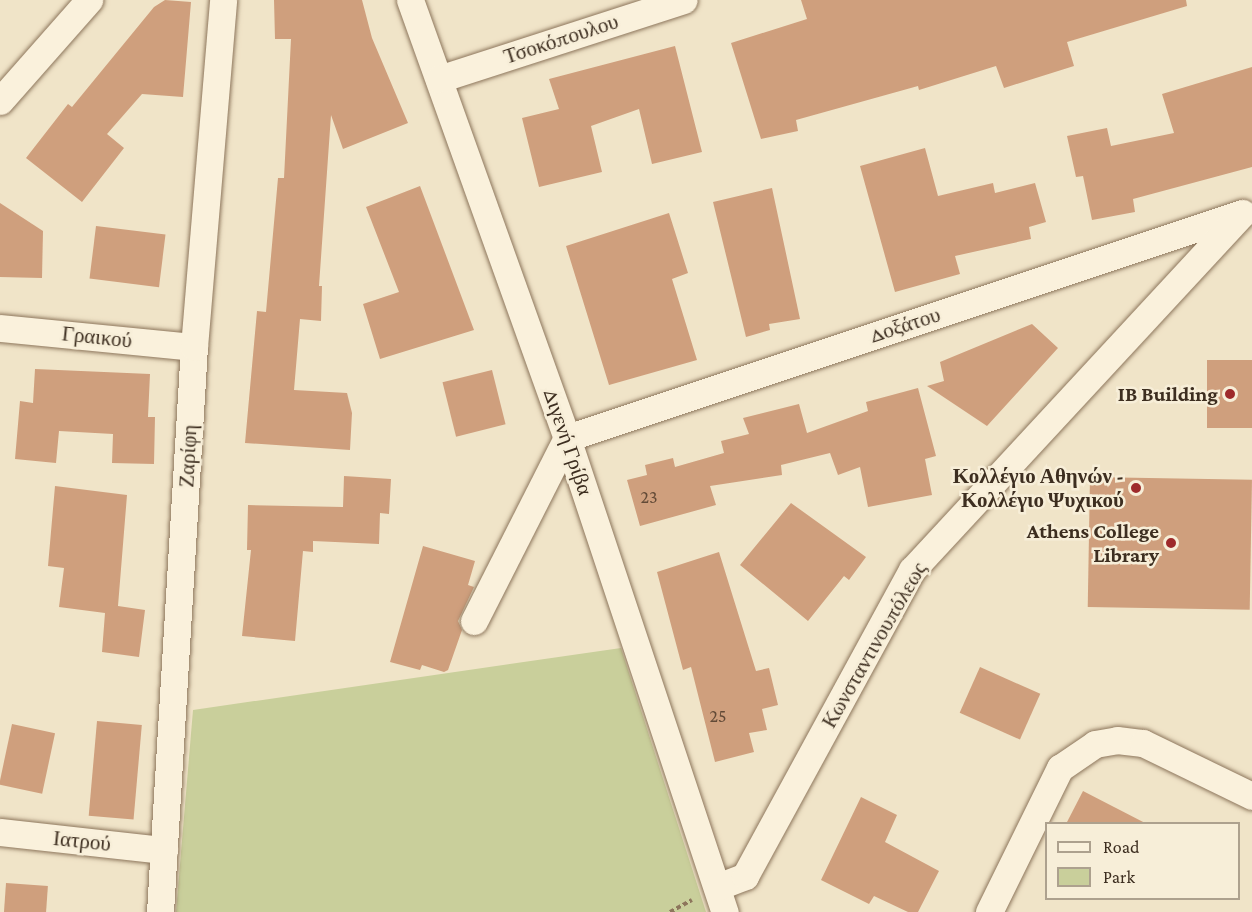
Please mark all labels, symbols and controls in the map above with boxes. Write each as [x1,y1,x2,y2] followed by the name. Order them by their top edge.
[501,9,621,69] street label: Τσοκόπουλου
[867,302,943,348] street label: Δοξάτου
[61,321,133,353] street label: Γραικού
[1118,381,1218,407] place label: IB Building
[538,385,598,499] street label: Διγενή Γρίβα
[1223,387,1237,401] marker: IB Building
[174,424,202,488] street label: Ζαρίφη
[953,463,1124,513] place label: Κολλέγιο Αθηνών - Κολλέγιο Ψυχικού
[1129,481,1143,495] marker: Κολλέγιο Αθηνών - Κολλέγιο Ψυχικού
[640,486,658,508] house number: 23
[1027,518,1159,568] place label: Athens College Library
[1164,536,1178,550] marker: Athens College Library
[816,558,932,732] street label: Κωνσταντινουπόλεως
[709,705,727,727] house number: 25
[1045,822,1240,900] legend
[52,825,112,857] street label: Ιατρού
[1103,837,1140,857] text: Road
[1103,867,1135,887] text: Park

